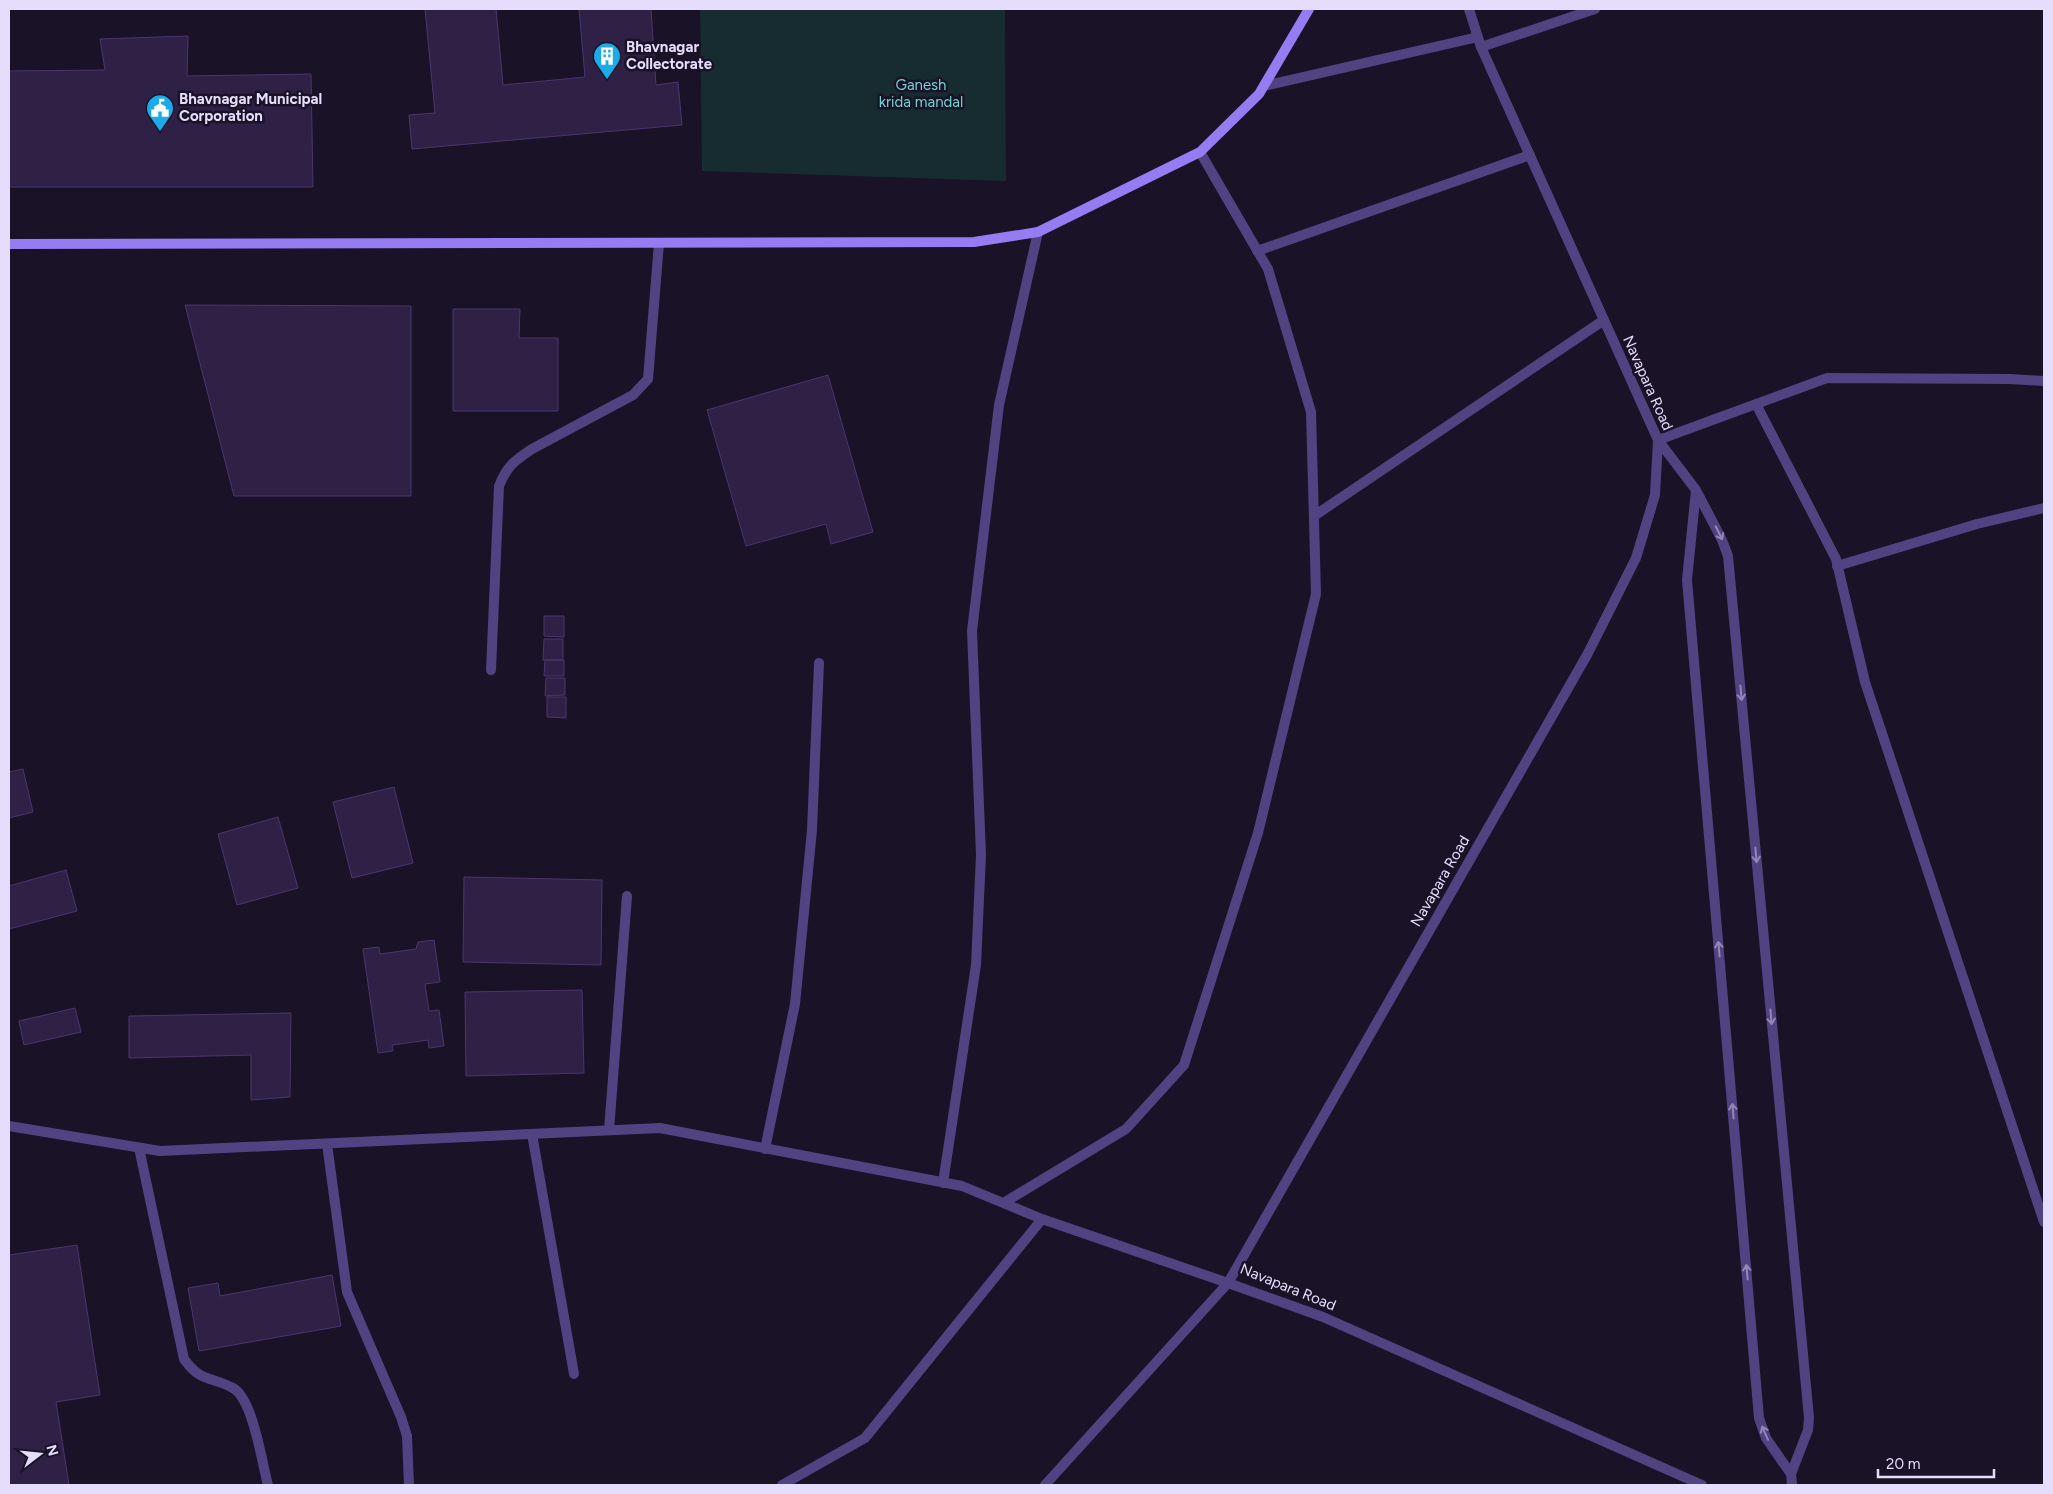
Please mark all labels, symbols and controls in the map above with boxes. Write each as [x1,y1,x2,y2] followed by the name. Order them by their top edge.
[626,38,713,73] place label: Bhavnagar Collectorate
[592,41,622,80] building icon: Bhavnagar Collectorate
[879,76,963,111] park label: Ganesh krida mandal
[179,90,322,125] place label: Bhavnagar Municipal Corporation
[145,93,175,132] public building icon: Bhavnagar Municipal Corporation
[1619,333,1677,433] street label: Navapara Road
[1715,525,1724,540] one-way arrow
[1736,685,1745,701] one-way arrow
[1407,832,1473,930] street label: Navapara Road
[1751,847,1761,863] one-way arrow
[1714,941,1724,957] one-way arrow
[1767,1008,1776,1024] one-way arrow
[1728,1103,1737,1119] one-way arrow
[1237,1260,1339,1314] street label: Navapara Road
[1742,1265,1751,1281] one-way arrow
[1760,1426,1769,1441] one-way arrow
[15,1429,65,1479] north arrow
[42,1443,62,1458] text: N
[1878,1446,1994,1478] scale bar
[1886,1455,1920,1473] text: 20 m

